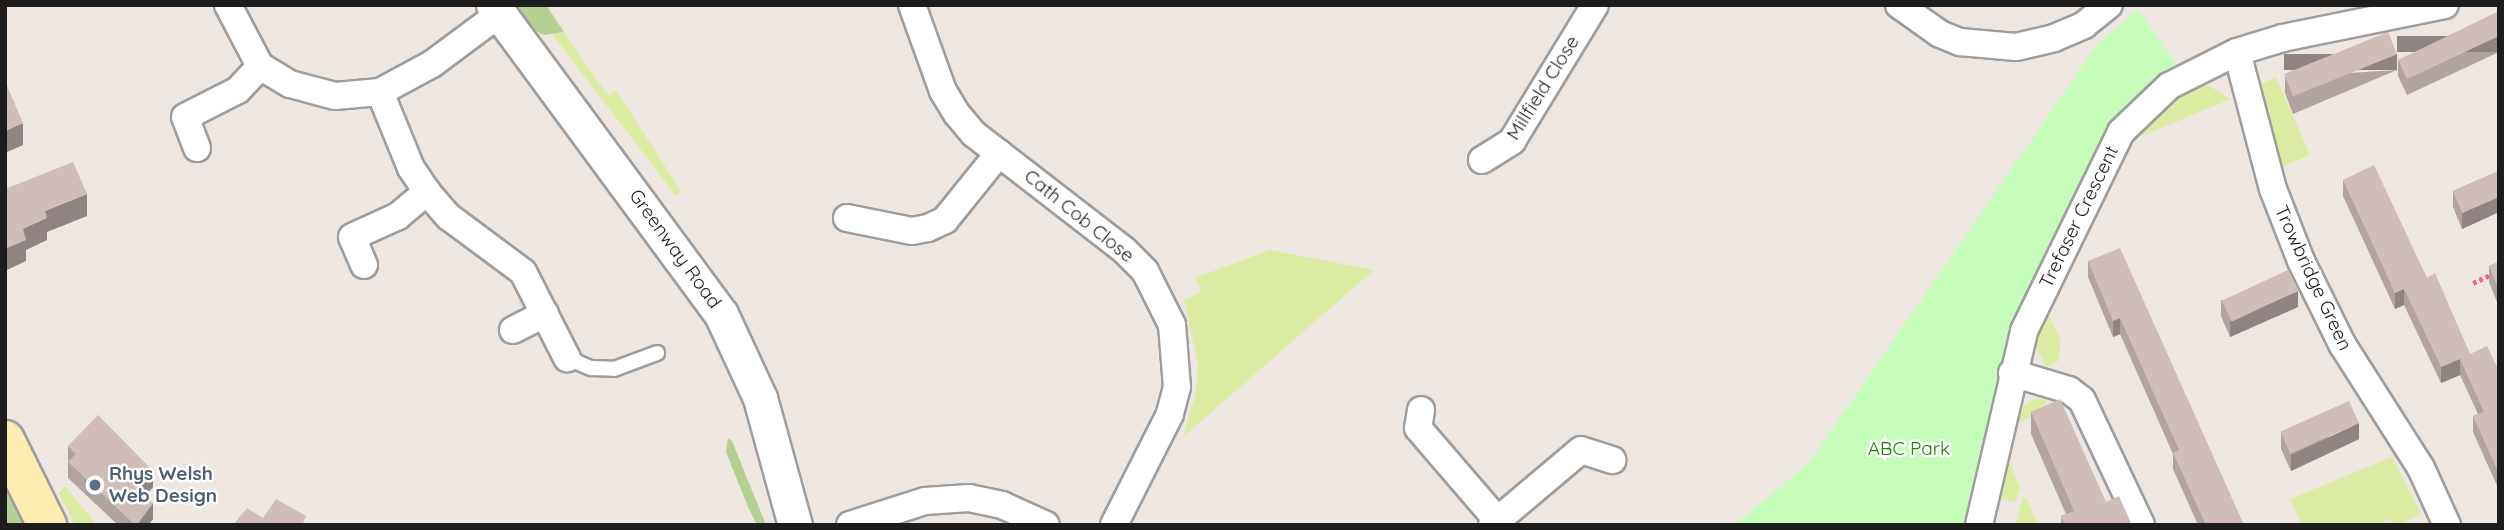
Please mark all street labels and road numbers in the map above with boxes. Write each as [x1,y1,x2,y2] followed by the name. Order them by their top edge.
[1502,32,1584,144] street label: Millfield Close
[2035,142,2123,292] street label: Trefaser Crescent
[1020,165,1138,267] street label: Cath Cob Close
[624,185,726,313] street label: Greenway Road
[2269,202,2357,354] street label: Trowbridge Green

